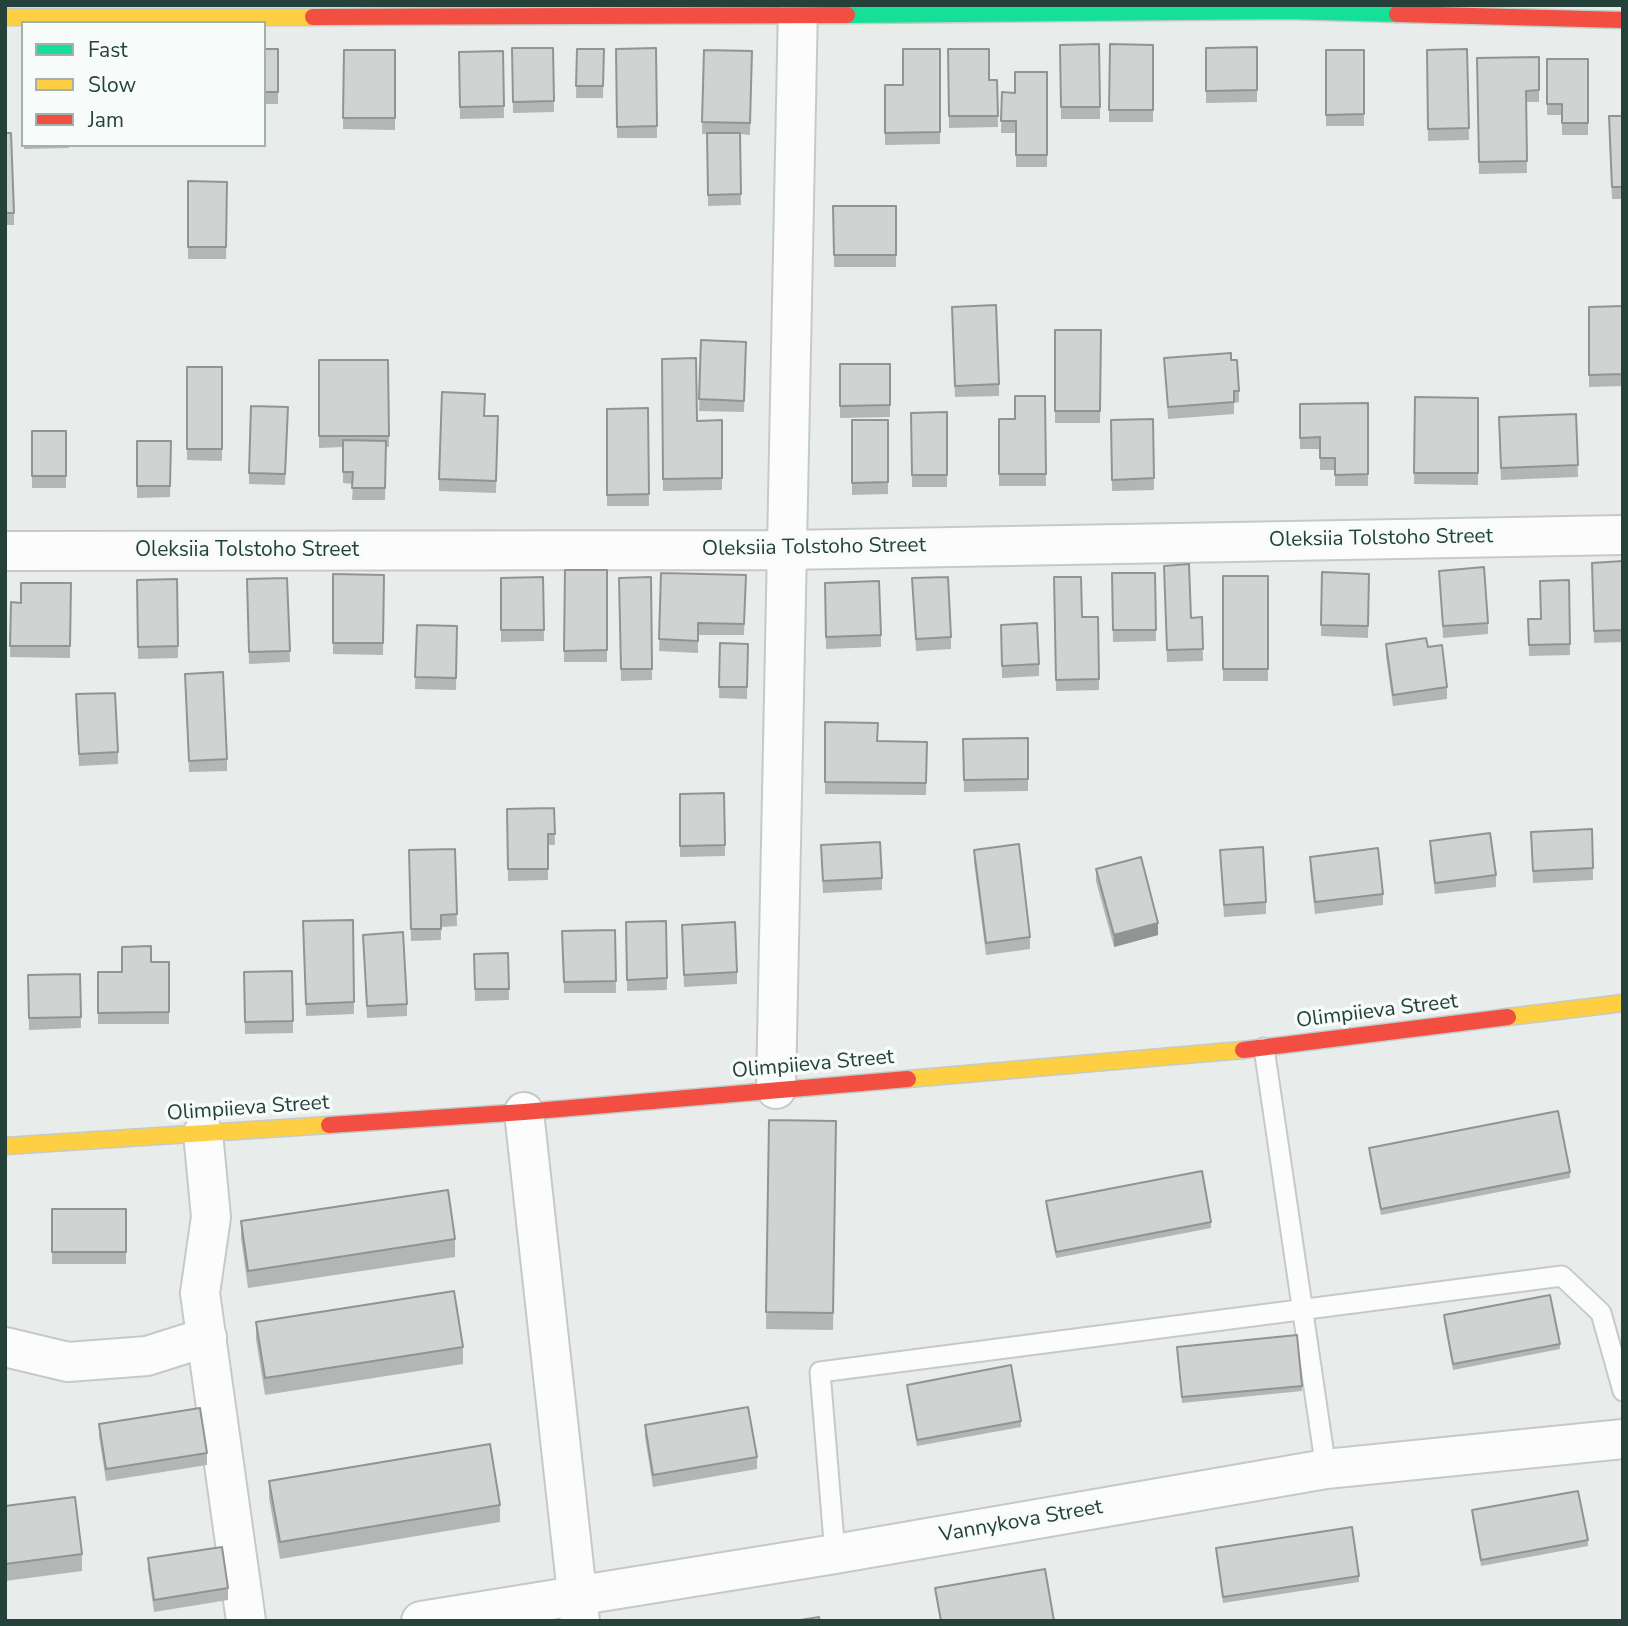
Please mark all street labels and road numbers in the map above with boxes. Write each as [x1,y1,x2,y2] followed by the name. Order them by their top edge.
[1269,524,1493,554] street label: Oleksiia Tolstoho Street
[702,533,926,563] street label: Oleksiia Tolstoho Street
[135,538,359,564] street label: Oleksiia Tolstoho Street
[1295,990,1459,1034] street label: Olimpiieva Street
[731,1045,895,1085] street label: Olimpiieva Street
[166,1091,330,1127] street label: Olimpiieva Street
[938,1495,1104,1549] street label: Vannykova Street

